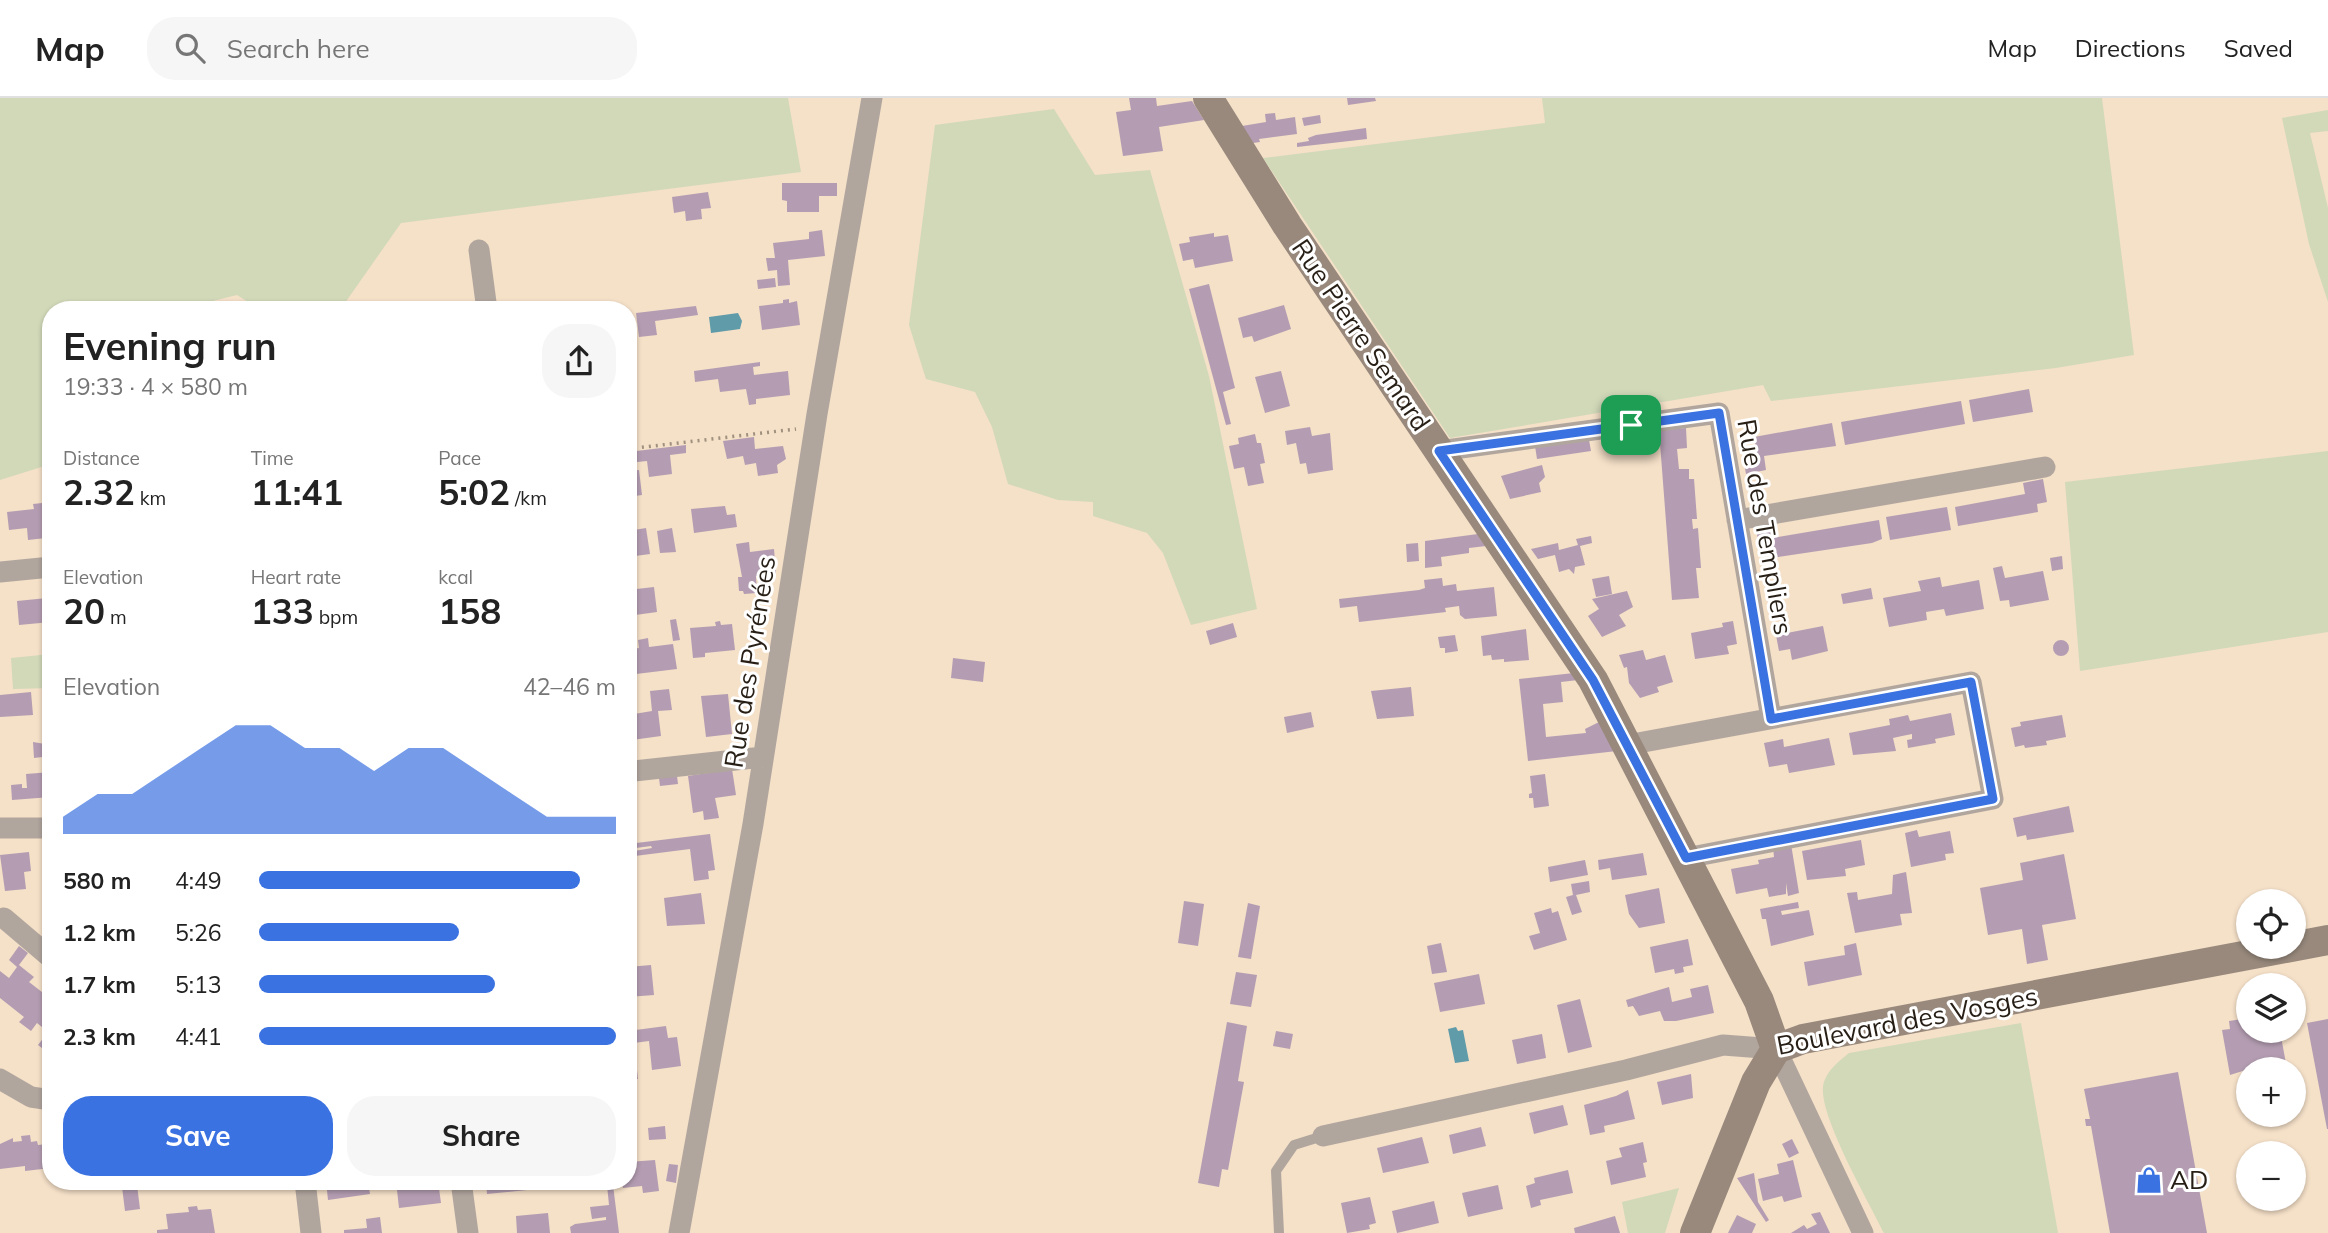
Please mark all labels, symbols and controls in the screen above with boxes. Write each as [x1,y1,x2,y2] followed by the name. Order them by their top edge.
[147,17,637,80] search box
[35,28,105,69] text: Map
[171,29,209,67] icon: search
[227,32,370,65] text: Search here
[1987,33,2037,63] text: Map
[2075,33,2186,63] text: Directions
[2224,33,2293,63] text: Saved
[1285,232,1438,437] street label: Rue Pierre Semard
[63,322,277,370] text: Evening run
[542,324,616,398] button: share
[63,372,248,401] text: 19:33 · 4 × 580 m
[1601,395,1661,455] pin
[1612,406,1650,444] icon: arrive
[1730,417,1801,637] street label: Rue des Templiers
[63,446,140,470] text: Distance
[251,446,294,470] text: Time
[438,446,481,470] text: Pace
[63,470,135,514] text: 2.32
[251,470,343,514] text: 11:41
[438,470,510,514] text: 5:02
[135,486,166,510] text: km
[510,486,547,510] text: /km
[716,554,783,770] street label: Rue des Pyrénées
[63,565,143,589] text: Elevation
[251,565,341,589] text: Heart rate
[438,565,473,589] text: kcal
[63,589,105,633] text: 20
[251,589,314,633] text: 133
[438,589,501,633] text: 158
[105,605,127,629] text: m
[314,605,358,629] text: bpm
[63,672,160,701] text: Elevation
[523,672,616,701] text: 42–46 m
[63,866,131,895] text: 580 m
[175,866,222,895] text: 4:49
[2236,889,2306,1211] map controls
[2236,889,2306,959] button: locate
[63,918,136,947] text: 1.2 km
[175,918,222,947] text: 5:26
[63,970,136,999] text: 1.7 km
[175,970,222,999] text: 5:13
[2236,973,2306,1043] button: layers
[1774,979,2040,1062] street label: Boulevard des Vosges
[63,1022,136,1051] text: 2.3 km
[175,1022,222,1051] text: 4:41
[2236,1057,2306,1127] button: +
[63,1096,333,1176] button: Save
[347,1096,616,1176] button: Share
[2236,1141,2306,1211] button: −
[2170,1163,2209,1196] place label: AD
[2134,1165,2164,1195] shop icon: AD

